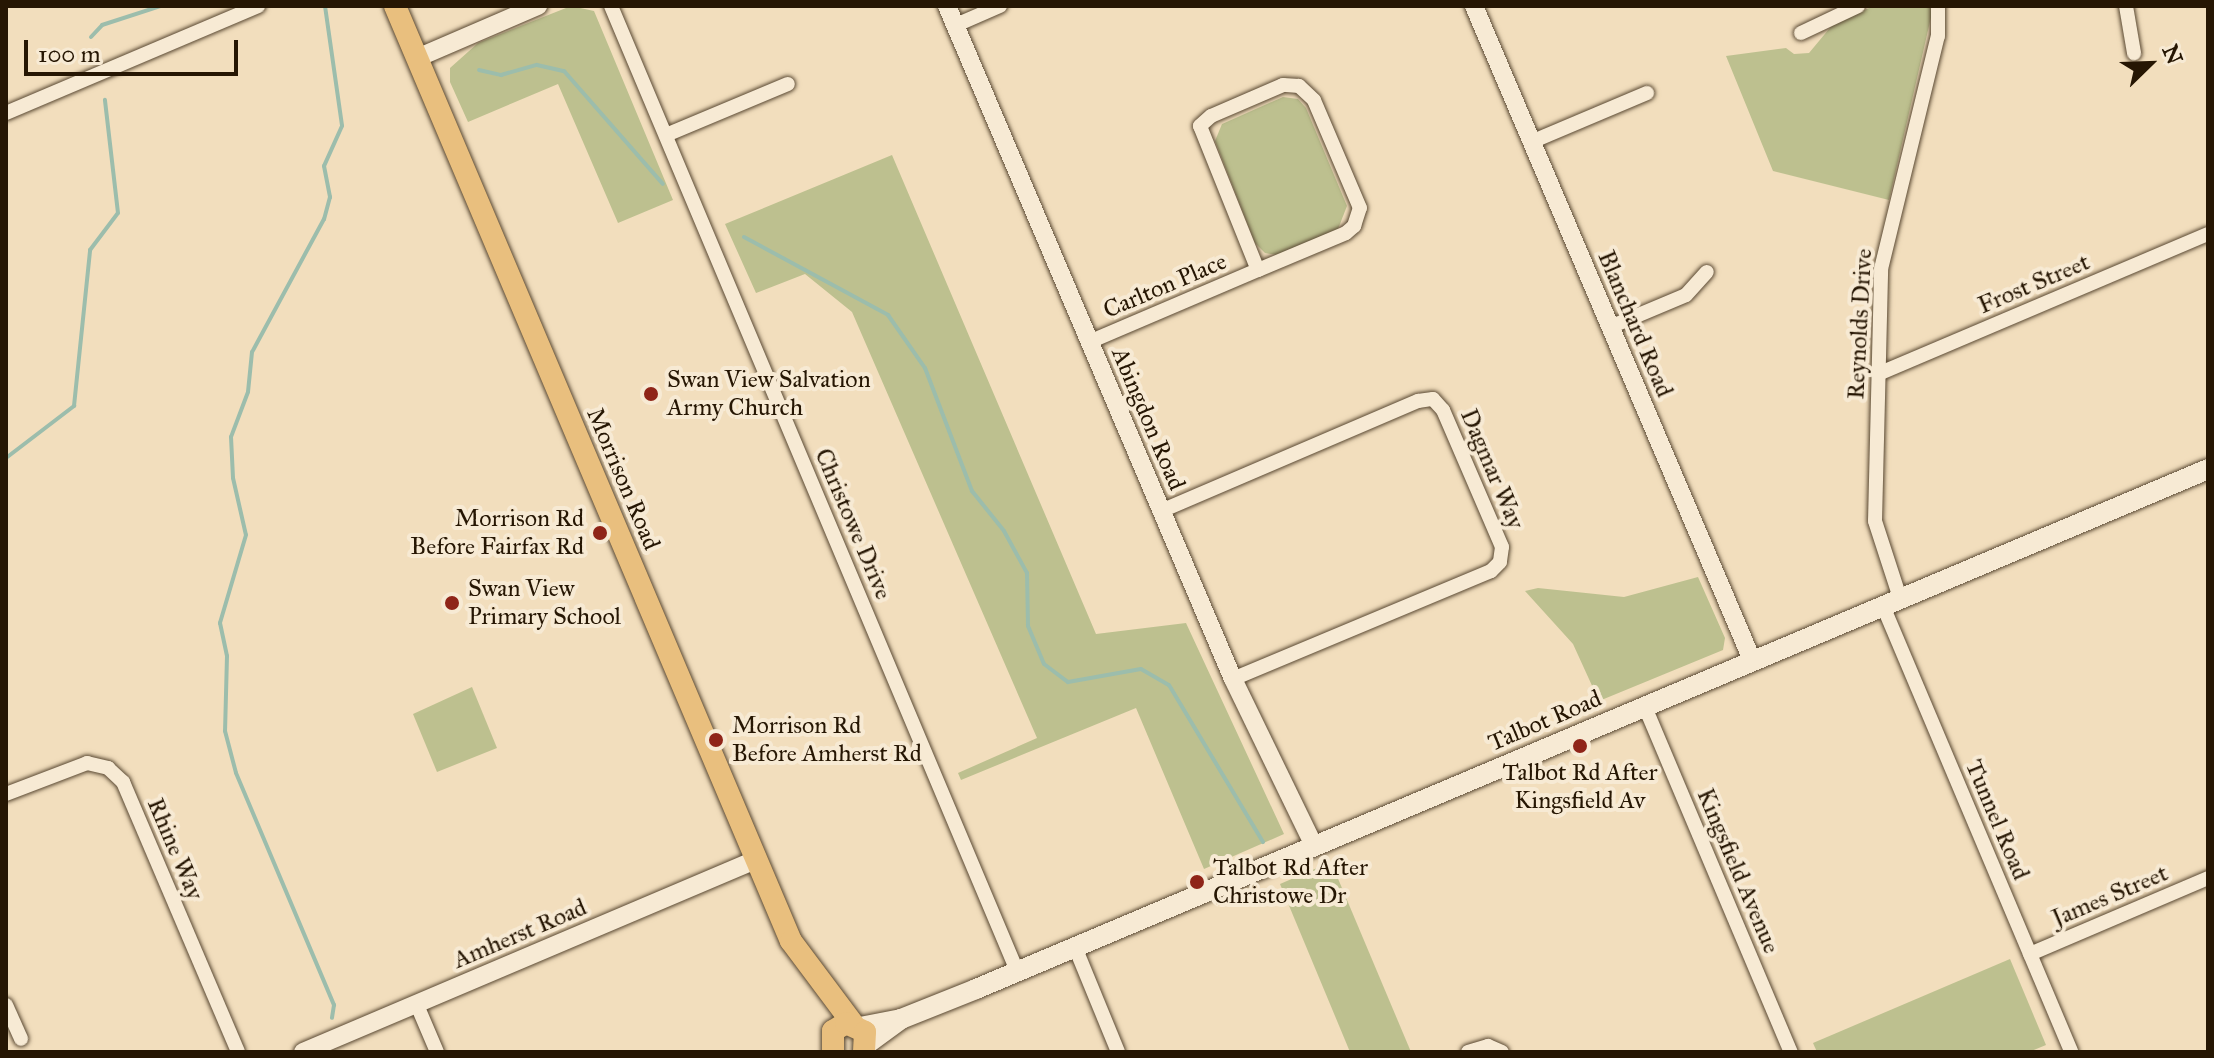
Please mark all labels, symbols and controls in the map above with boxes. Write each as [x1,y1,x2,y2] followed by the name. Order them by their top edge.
[28,24,242,74] scale bar
[2110,24,2190,104] north arrow
[38,39,101,69] text: 100 m
[2156,41,2189,68] text: N
[1591,246,1679,402] street label: Blanchard Road
[1099,247,1231,325] street label: Carlton Place
[1842,248,1878,400] street label: Reynolds Drive
[1974,248,2094,320] street label: Frost Street
[1105,343,1191,495] street label: Abingdon Road
[667,366,871,422] place label: Swan View Salvation Army Church
[642,385,660,403] marker: Swan View Salvation Army Church
[580,404,666,554] street label: Morrison Road
[1454,405,1530,533] street label: Dagmar Way
[808,444,898,604] street label: Christowe Drive
[410,505,584,561] place label: Morrison Rd Before Fairfax Rd
[591,524,609,542] marker: Morrison Rd Before Fairfax Rd
[468,575,621,631] place label: Swan View Primary School
[443,594,461,612] marker: Swan View Primary School
[1484,684,1606,758] street label: Talbot Road
[732,712,922,768] place label: Morrison Rd Before Amherst Rd
[707,731,725,749] marker: Morrison Rd Before Amherst Rd
[1571,737,1589,755] marker: Talbot Rd After Kingsfield Av
[1959,756,2035,884] street label: Tunnel Road
[1503,759,1657,815] place label: Talbot Rd After Kingsfield Av
[1690,784,1786,958] street label: Kingsfield Avenue
[141,794,209,904] street label: Rhine Way
[1213,854,1368,910] place label: Talbot Rd After Christowe Dr
[2048,859,2172,933] street label: James Street
[1188,873,1206,891] marker: Talbot Rd After Christowe Dr
[449,893,591,975] street label: Amherst Road

